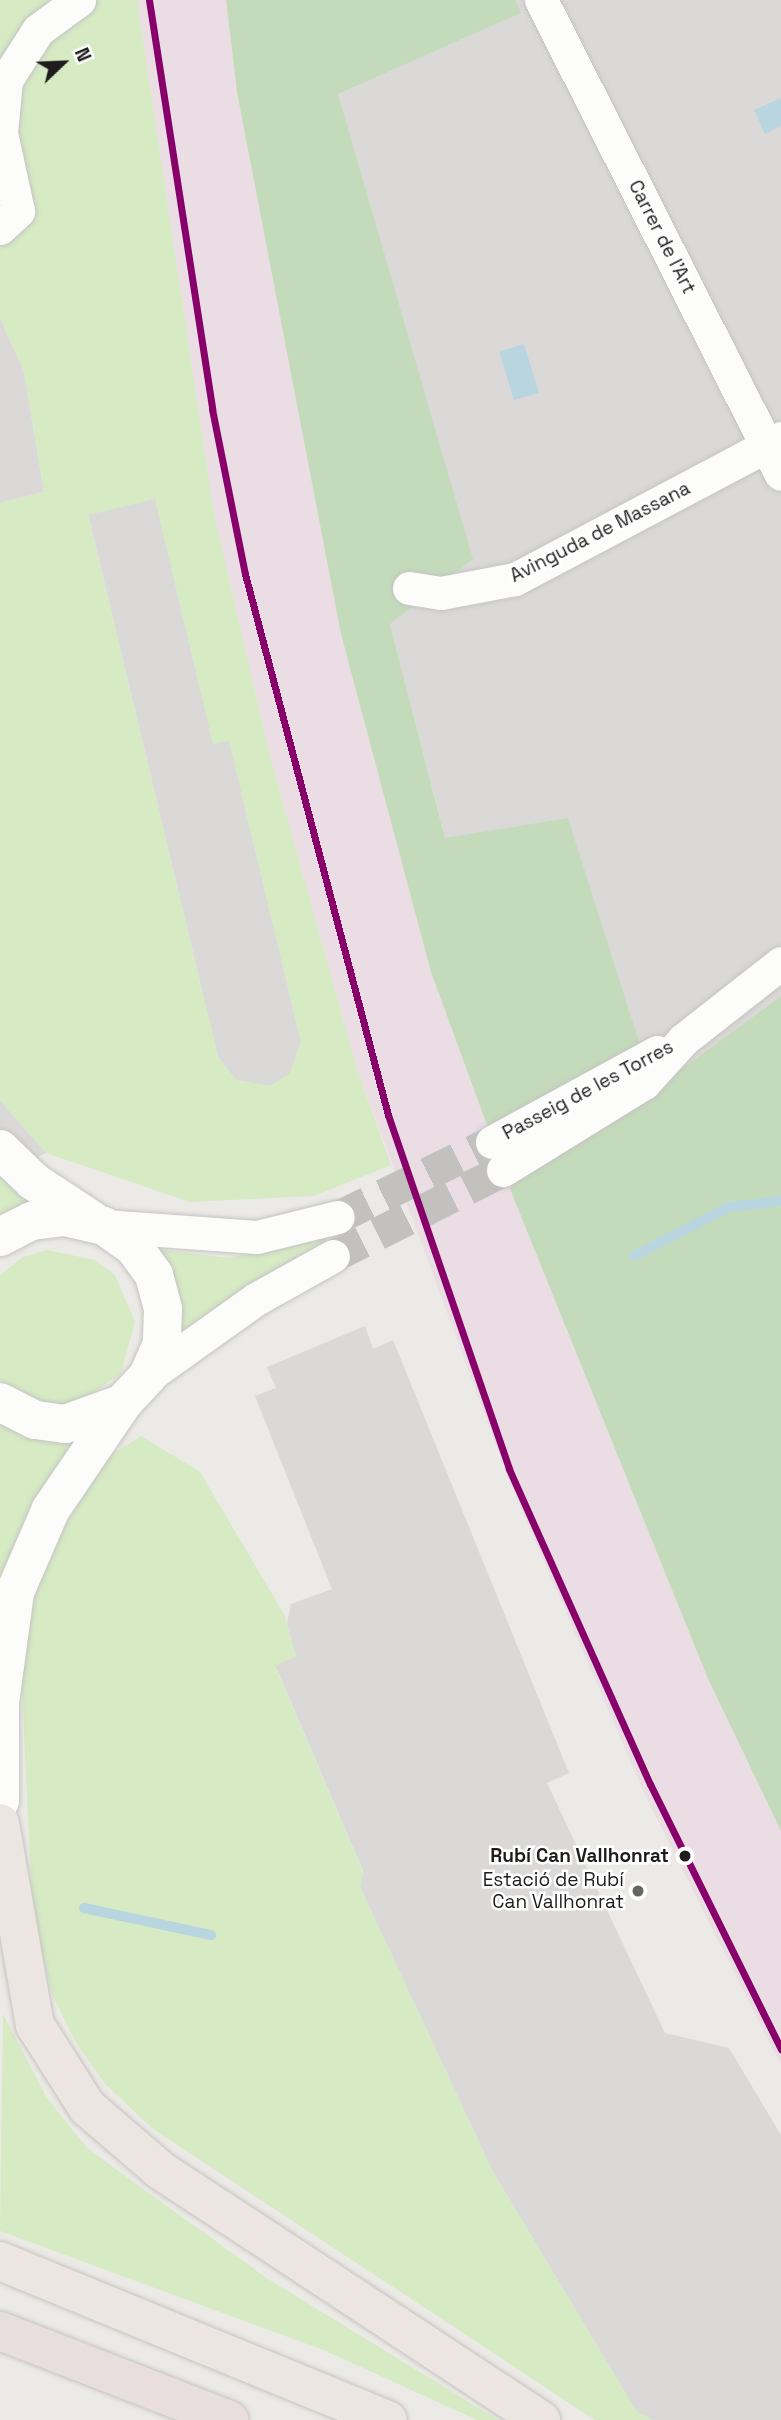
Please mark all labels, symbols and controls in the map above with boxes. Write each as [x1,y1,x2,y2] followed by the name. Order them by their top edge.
[28,28,98,98] north arrow
[69,44,97,65] text: N
[624,176,700,298] street label: Carrer de l'Art
[506,477,694,587] street label: Avinguda de Massana
[499,1035,677,1145] street label: Passeig de les Torres
[490,1845,669,1867] place label: Rubí Can Vallhonrat
[675,1846,695,1866] marker: Rubí Can Vallhonrat
[483,1869,624,1913] place label: Estació de Rubí Can Vallhonrat
[630,1883,646,1899] marker: Estació de Rubí Can Vallhonrat

